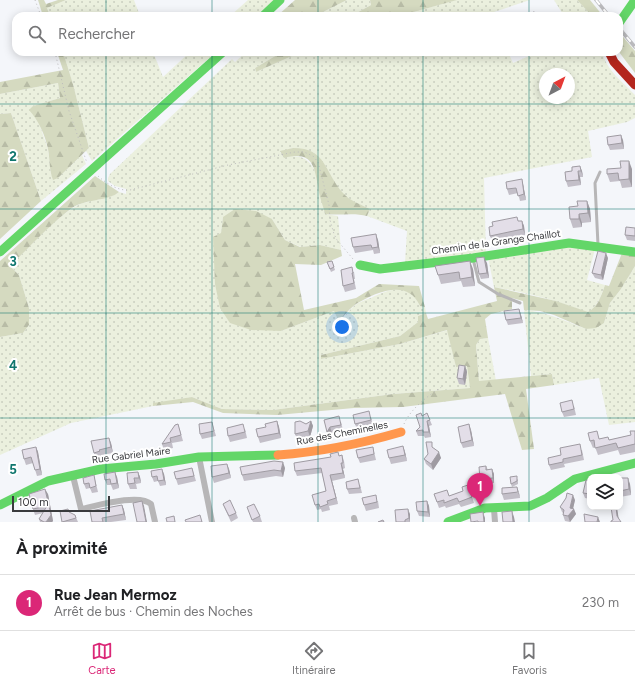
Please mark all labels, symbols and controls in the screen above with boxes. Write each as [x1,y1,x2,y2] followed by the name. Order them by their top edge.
[12,12,623,56] search box
[26,23,48,45] icon: search
[58,25,135,43] text: Rechercher
[539,68,575,104] north arrow
[9,149,17,164] text: 2
[431,226,562,258] street label: Chemin de la Grange Chaillot
[9,254,17,269] text: 3
[332,317,352,337] your location
[9,358,17,373] text: 4
[295,418,389,448] street label: Rue des Cheminelles
[91,444,171,466] street label: Rue Gabriel Maire
[9,462,17,477] text: 5
[467,473,493,506] pin: 1
[587,474,623,510] map controls
[587,474,623,510] button: layers
[12,494,110,513] scale bar
[18,496,49,509] text: 100 m
[16,538,107,558] text: À proximité
[54,586,177,604] text: Rue Jean Mermoz
[26,595,32,610] text: 1
[582,595,619,610] text: 230 m
[54,604,253,619] text: Arrêt de bus · Chemin des Noches
[88,640,116,677] tab: Carte
[292,640,336,677] tab: Itinéraire
[512,640,547,677] tab: Favoris

